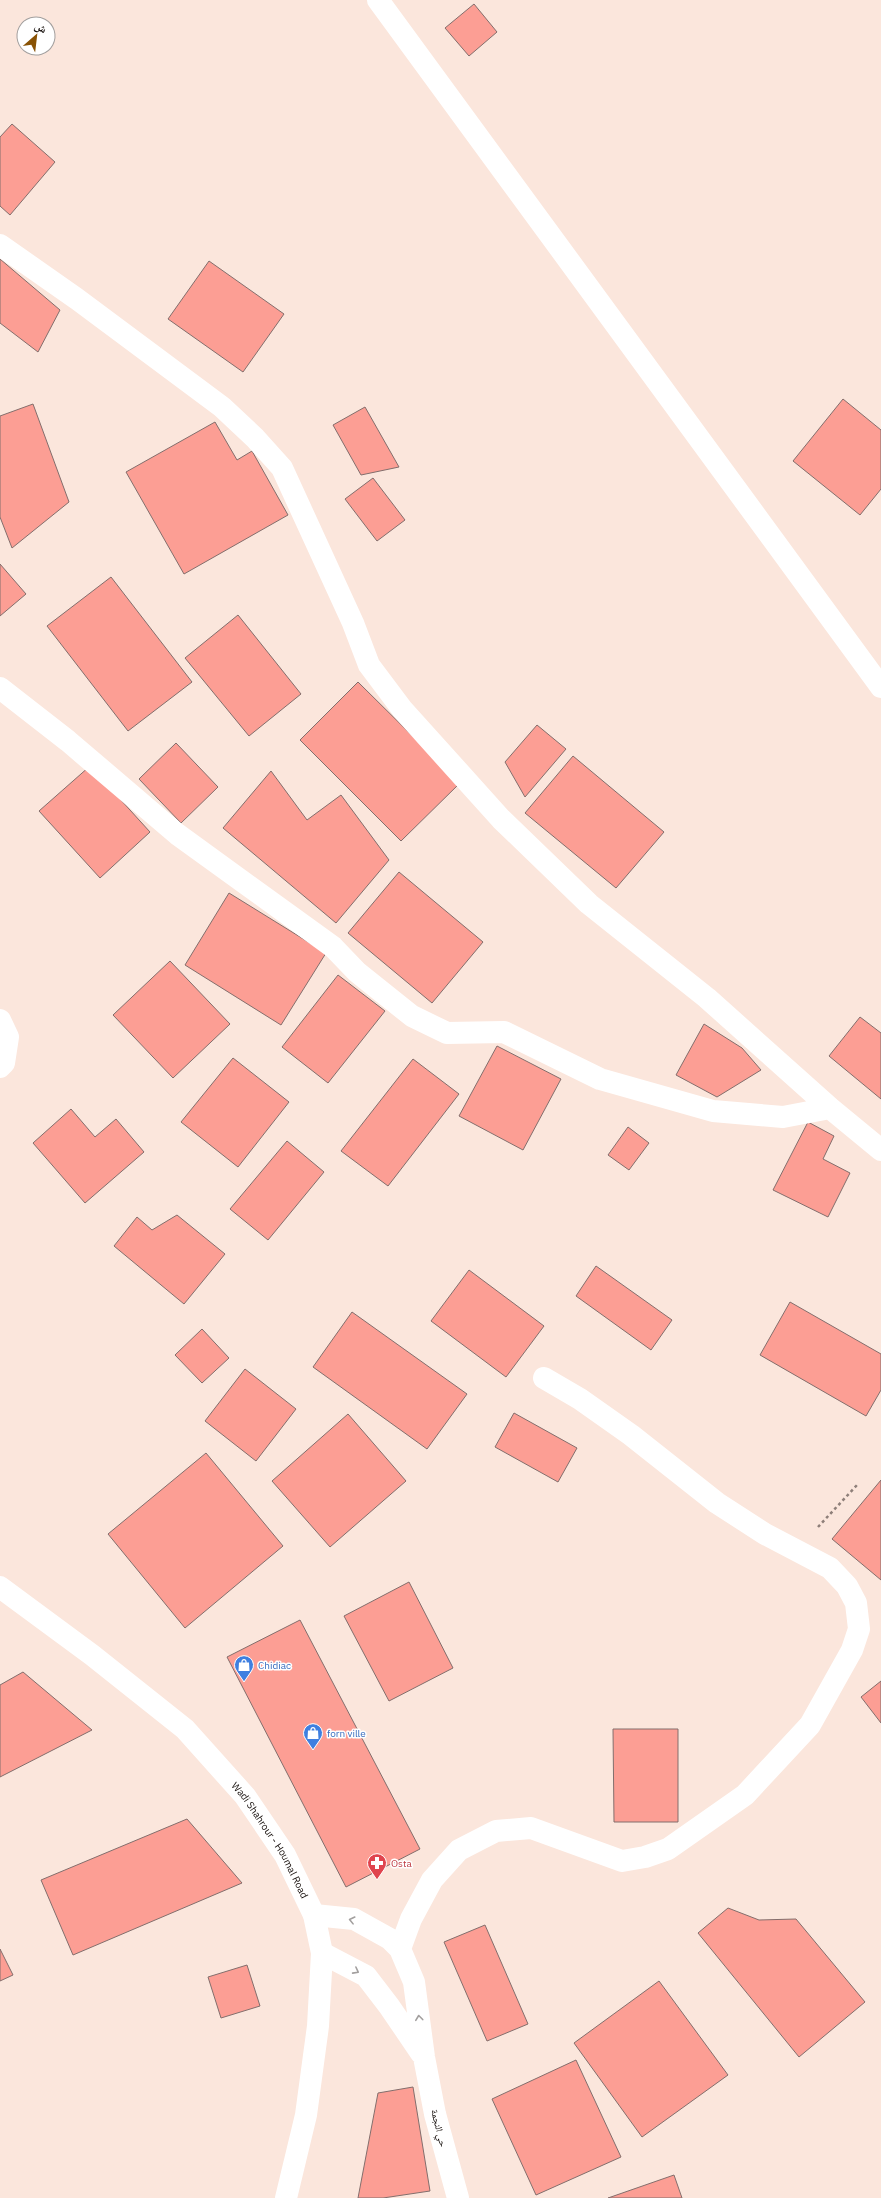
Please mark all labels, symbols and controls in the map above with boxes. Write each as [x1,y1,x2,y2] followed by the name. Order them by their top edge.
[16,16,56,56] north arrow
[32,18,49,37] text: ش
[233,1654,255,1682] shop icon: Chidiac
[258,1659,291,1672] place label: Chidiac
[302,1722,324,1750] shop icon: forn ville
[327,1727,366,1740] place label: forn ville
[229,1779,311,1900] street label: Wadi Shahrour - Houmal Road
[366,1852,388,1880] pharmacy icon: Osta
[391,1857,412,1870] place label: Osta
[348,1916,355,1925] one-way arrow
[352,1966,359,1974] one-way arrow
[415,2015,424,2021] one-way arrow
[427,2108,450,2149] street label: حي النجمة

